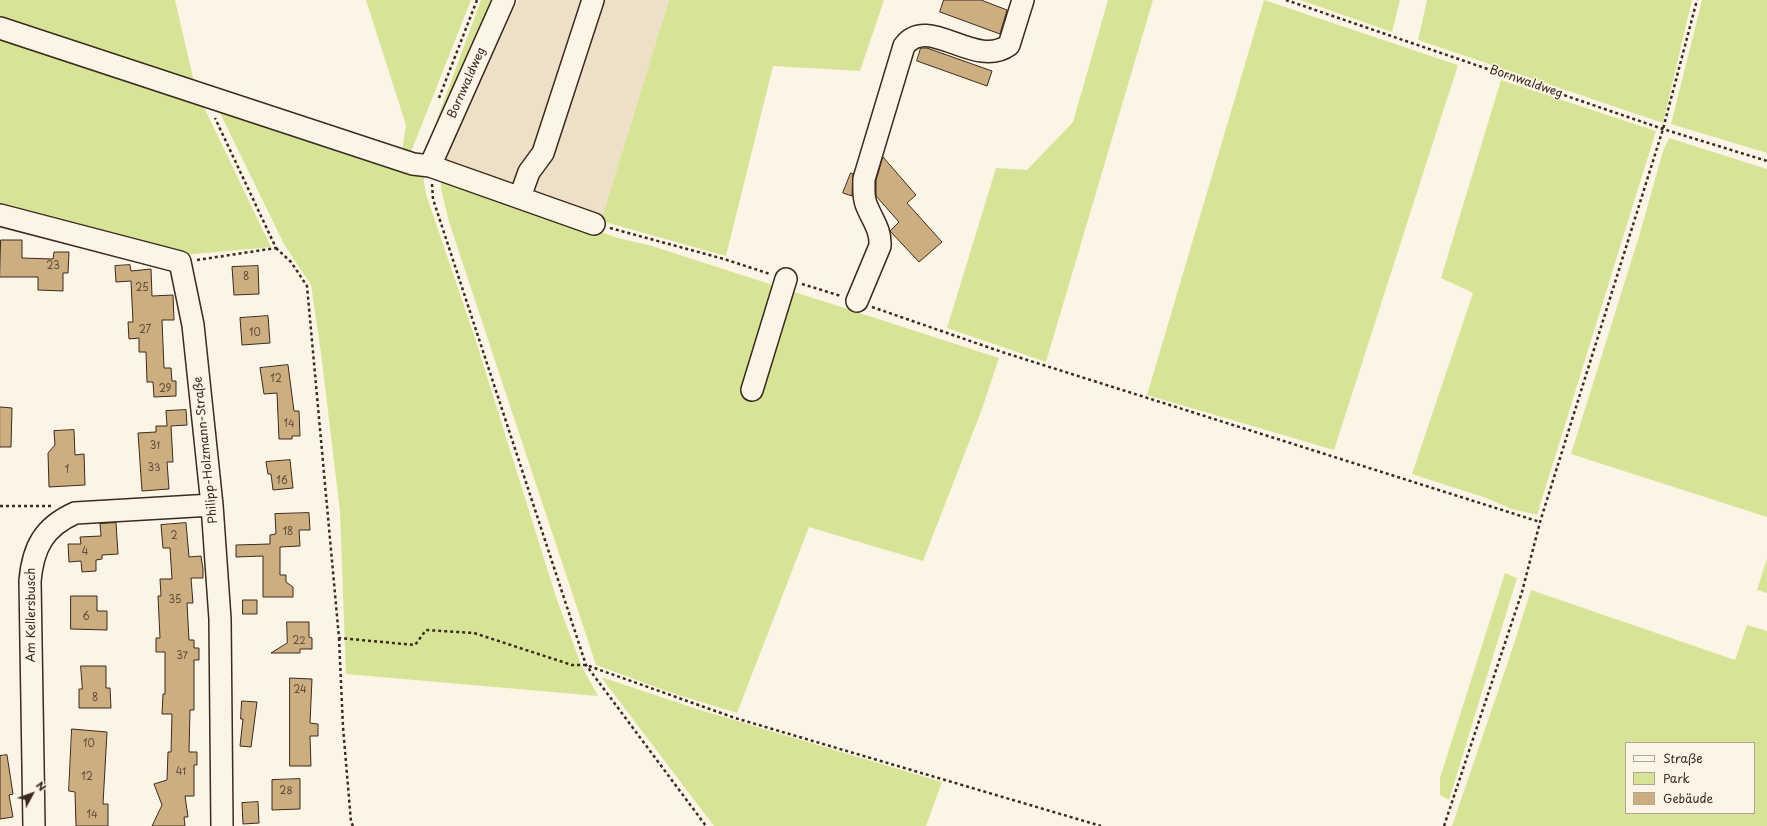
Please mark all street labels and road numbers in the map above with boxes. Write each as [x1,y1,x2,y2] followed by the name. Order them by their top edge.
[445,45,489,121] street label: Bornwaldweg
[1487,63,1565,101] street label: Bornwaldweg
[191,376,221,524] street label: Philipp-Holzmann-Straße
[25,568,39,662] street label: Am Kellersbusch

